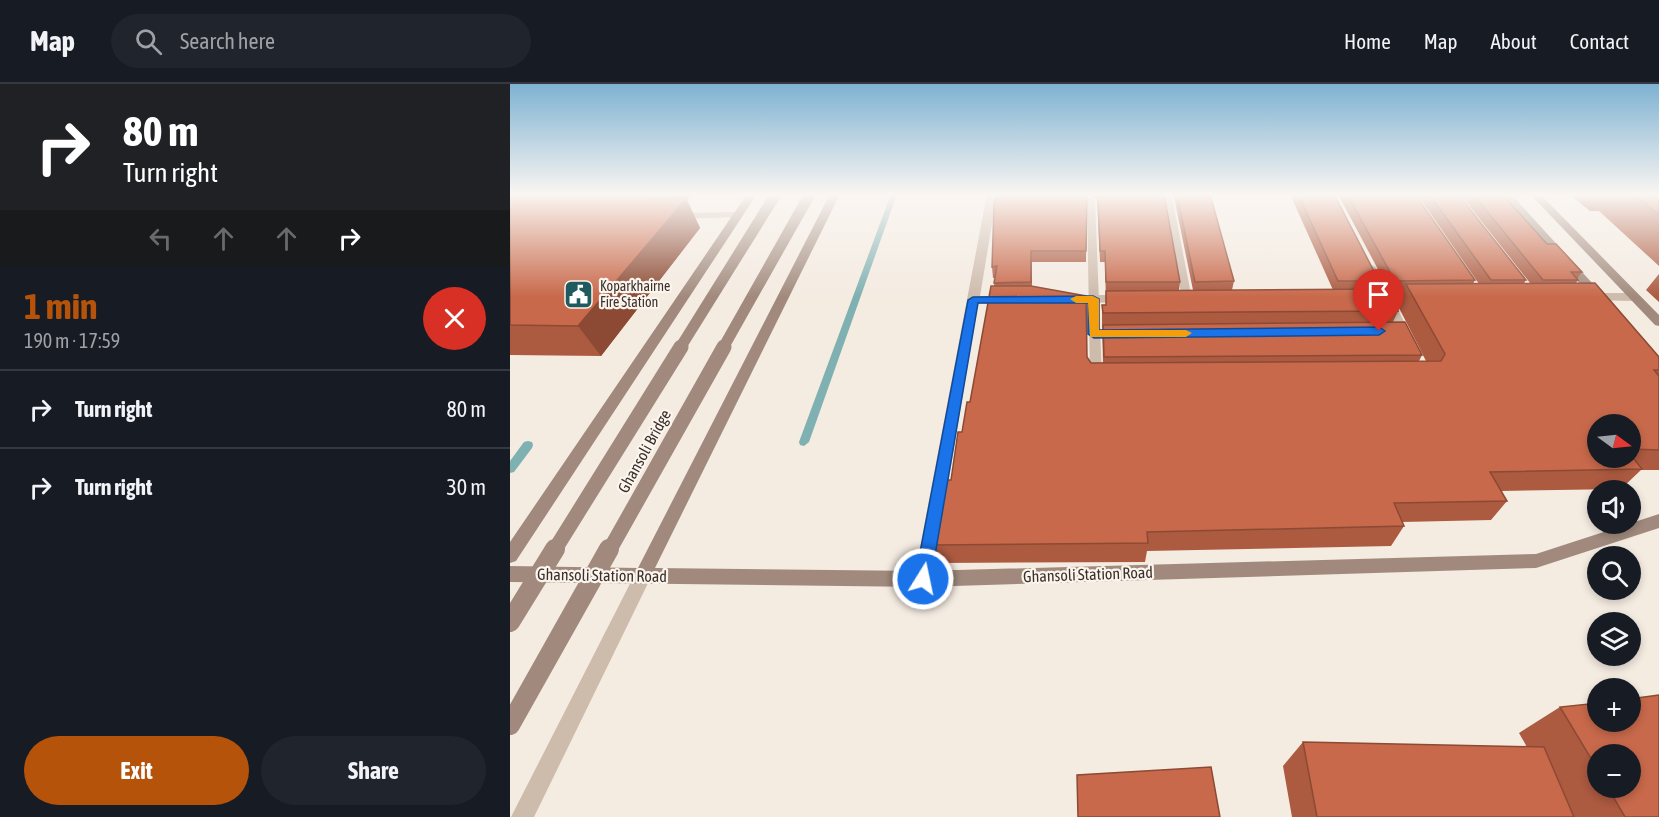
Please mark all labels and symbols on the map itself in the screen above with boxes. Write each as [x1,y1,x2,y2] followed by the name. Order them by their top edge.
[1353,269,1404,331] pin
[563,278,595,310] public building icon: Koparkhairne Fire Station
[600,278,670,310] place label: Koparkhairne Fire Station
[614,406,675,496] street label: Ghansoli Bridge
[1587,414,1641,468] north arrow
[891,547,955,611] position arrow
[1023,563,1153,585] street label: Ghansoli Station Road
[537,565,667,585] street label: Ghansoli Station Road

